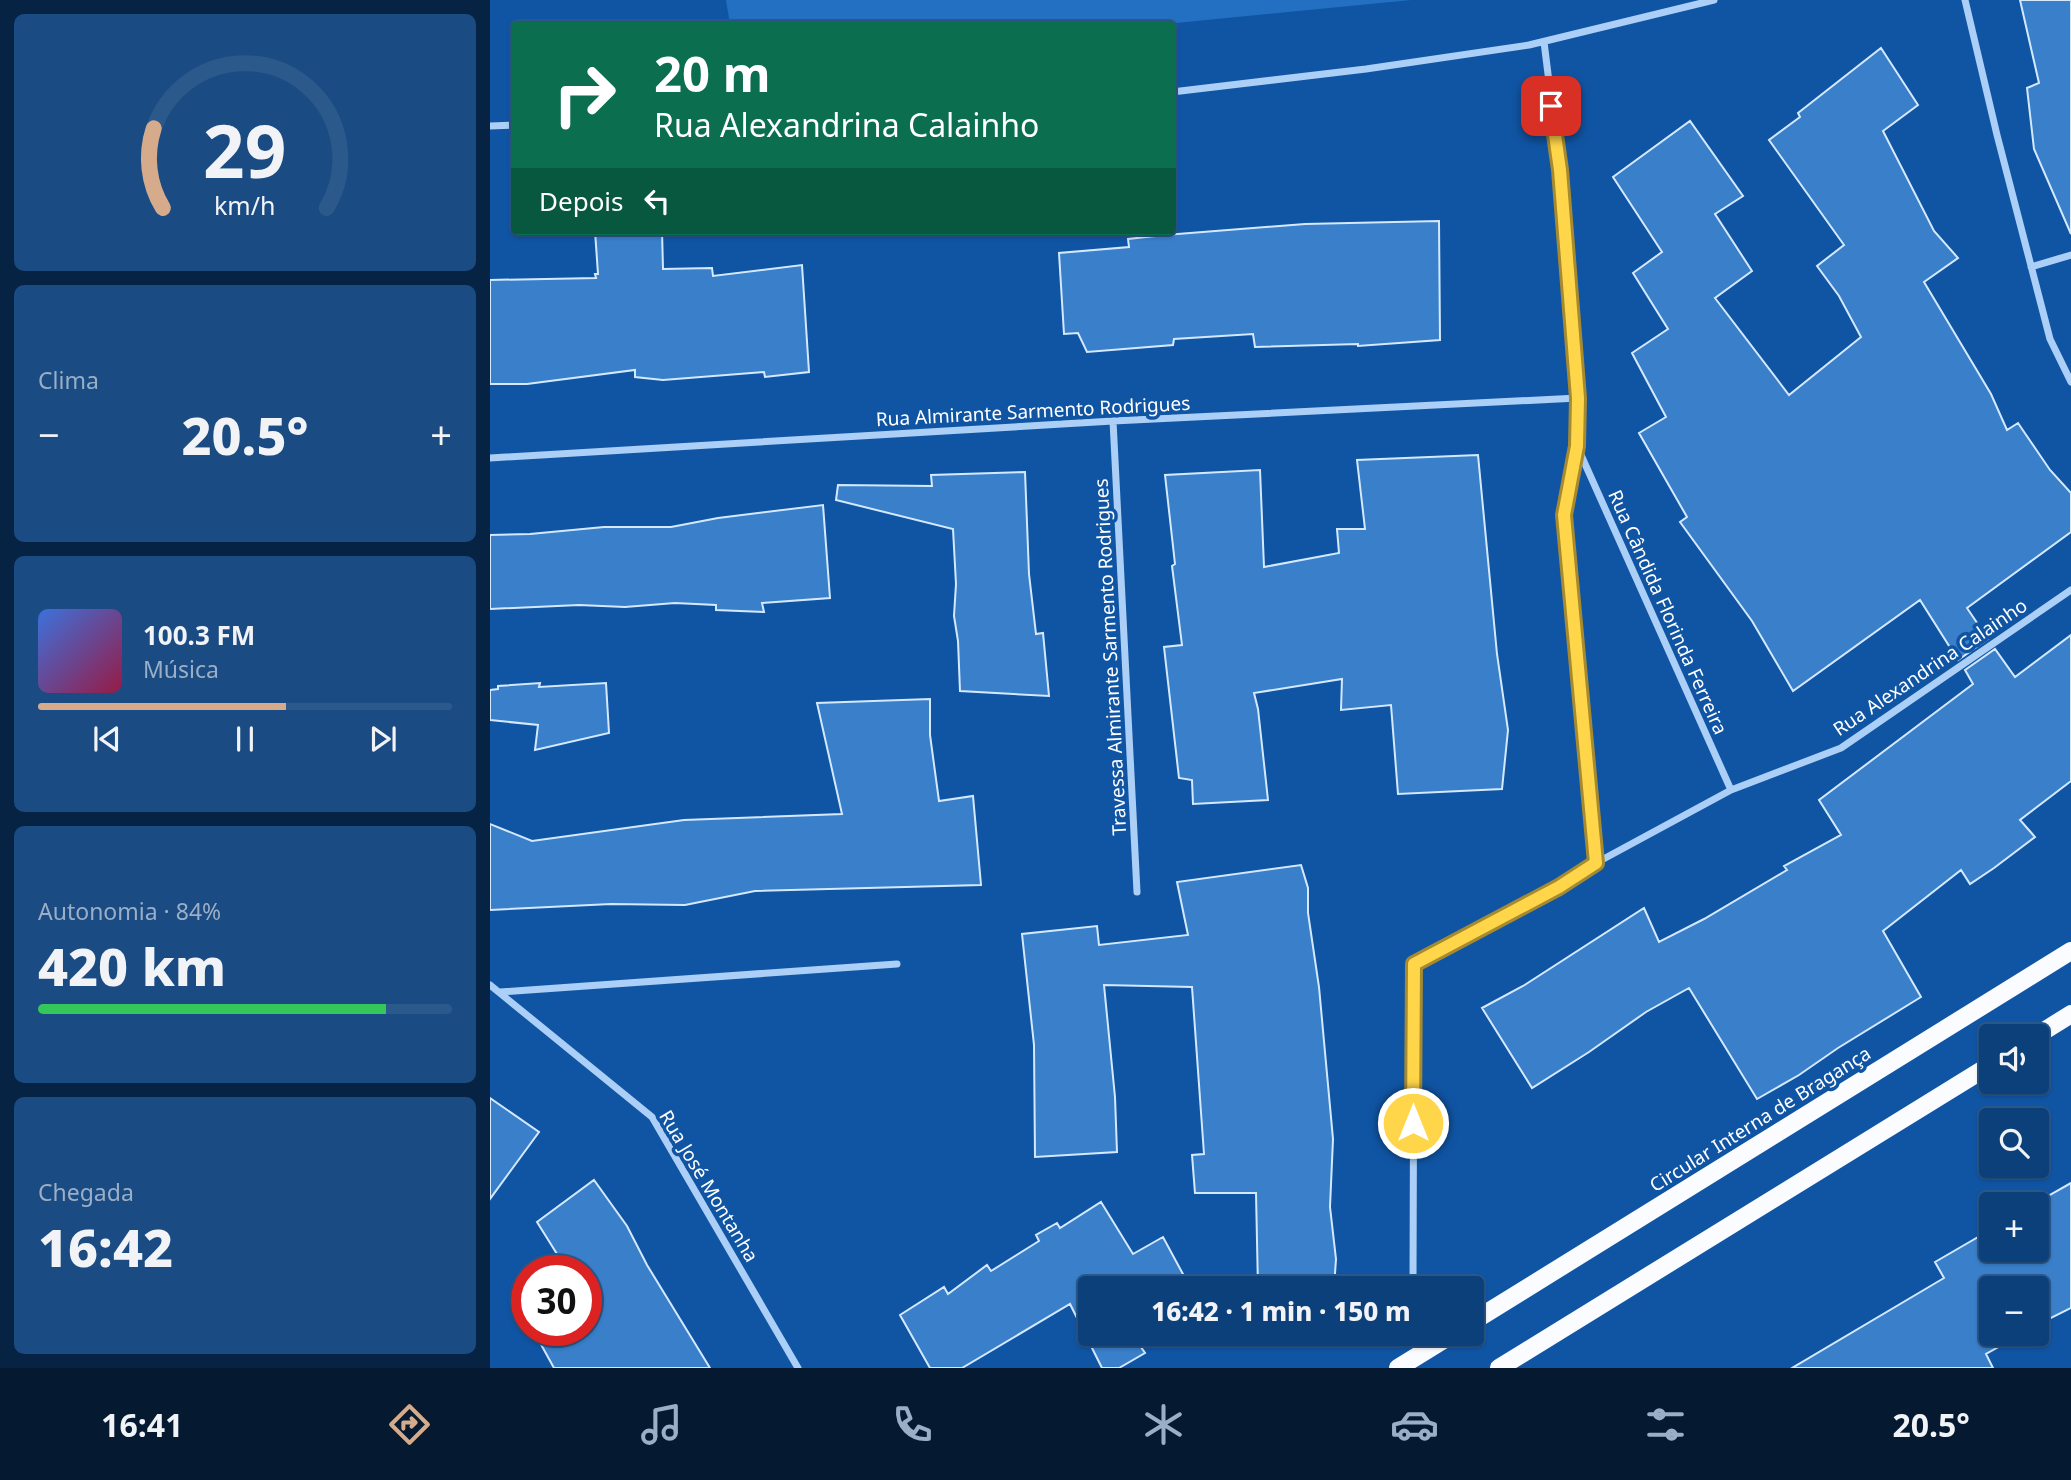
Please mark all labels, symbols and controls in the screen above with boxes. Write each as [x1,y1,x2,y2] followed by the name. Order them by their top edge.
[654,40,771,106] text: 20 m
[539,49,630,140] icon: right
[1521,76,1581,136] pin
[1532,87,1570,125] icon: arrive
[203,101,287,200] text: 29
[654,103,1039,146] text: Rua Alexandrina Calainho
[638,182,676,220] icon: left
[539,183,624,219] text: Depois
[214,188,276,222] text: km/h
[38,364,99,396] text: Clima
[875,390,1191,432] street label: Rua Almirante Sarmento Rodrigues
[182,399,308,470] text: 20.5°
[38,408,60,460] text: −
[430,408,452,460] text: +
[1088,478,1132,836] street label: Travessa Almirante Sarmento Rodrigues
[1602,486,1734,738] street label: Rua Cândida Florinda Ferreira
[1828,592,2032,742] street label: Rua Alexandrina Calainho
[143,617,255,653] text: 100.3 FM
[143,653,219,685] text: Música
[88,720,126,758] icon: previous
[226,720,264,758] icon: pause
[364,720,402,758] icon: next
[38,895,221,927] text: Autonomia · 84%
[38,930,226,1001] text: 420 km
[1979,1024,2049,1346] map controls
[1979,1024,2049,1094] button: sound
[1644,1040,1876,1198] street label: Circular Interna de Bragança
[1376,1086,1450,1160] position arrow
[653,1105,765,1267] street label: Rua José Montanha
[1979,1108,2049,1178] button: search
[38,1176,134,1208] text: Chegada
[1979,1192,2049,1262] button: +
[38,1211,173,1282] text: 16:42
[511,1255,602,1346] speed limit sign: 30
[1979,1276,2049,1346] button: −
[1151,1293,1411,1329] text: 16:42 · 1 min · 150 m
[385,1400,434,1449] icon: directions
[637,1400,686,1449] icon: music
[888,1400,937,1449] icon: phone
[1139,1400,1188,1449] icon: climate
[1390,1400,1439,1449] icon: car
[1641,1400,1690,1449] icon: filters
[101,1403,183,1446] text: 16:41
[1892,1403,1970,1446] text: 20.5°

